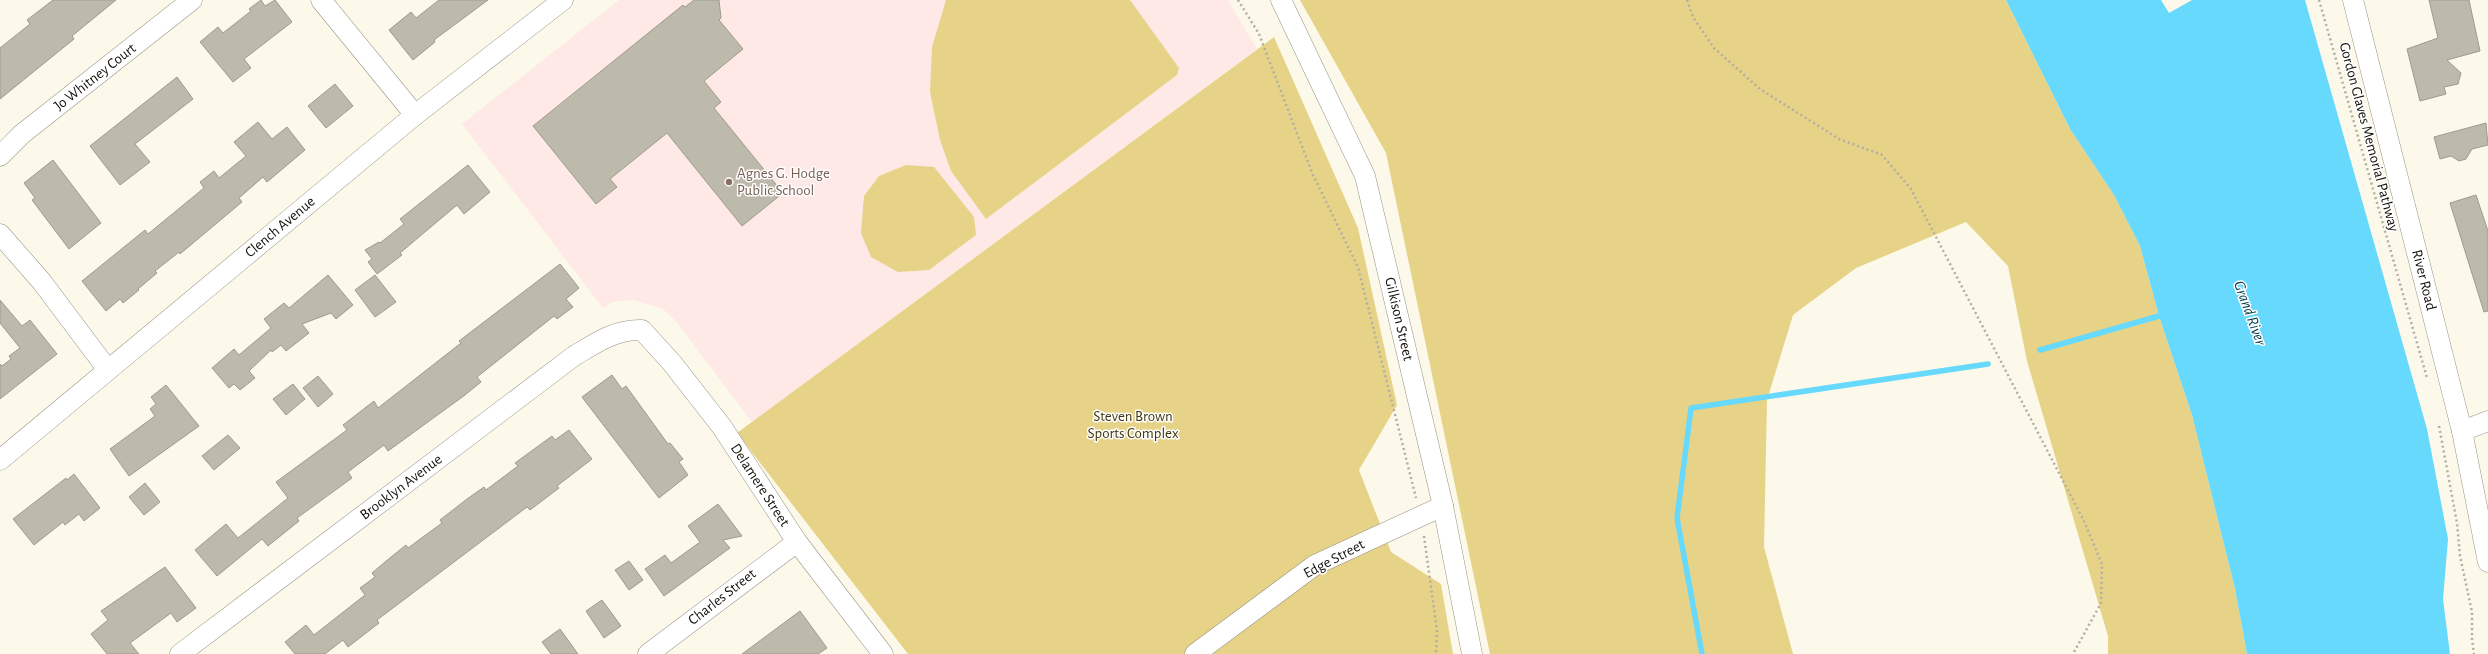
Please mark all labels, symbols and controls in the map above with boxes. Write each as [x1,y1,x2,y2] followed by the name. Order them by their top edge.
[51,40,139,113] street label: Jo Whitney Court
[2336,41,2402,234] street label: Gordon Glaves Memorial Pathway
[737,166,830,198] place label: Agnes G. Hodge Public School
[724,177,734,187] marker: Agnes G. Hodge Public School
[242,194,318,260] street label: Clench Avenue
[2409,248,2439,312] street label: River Road
[1382,276,1416,362] street label: Gilkison Street
[2231,279,2269,348] water label: Grand River
[1087,409,1179,441] park label: Steven Brown Sports Complex
[728,441,792,529] street label: Delamere Street
[357,451,445,523] street label: Brooklyn Avenue
[1301,537,1367,581] street label: Edge Street
[685,566,759,628] street label: Charles Street

